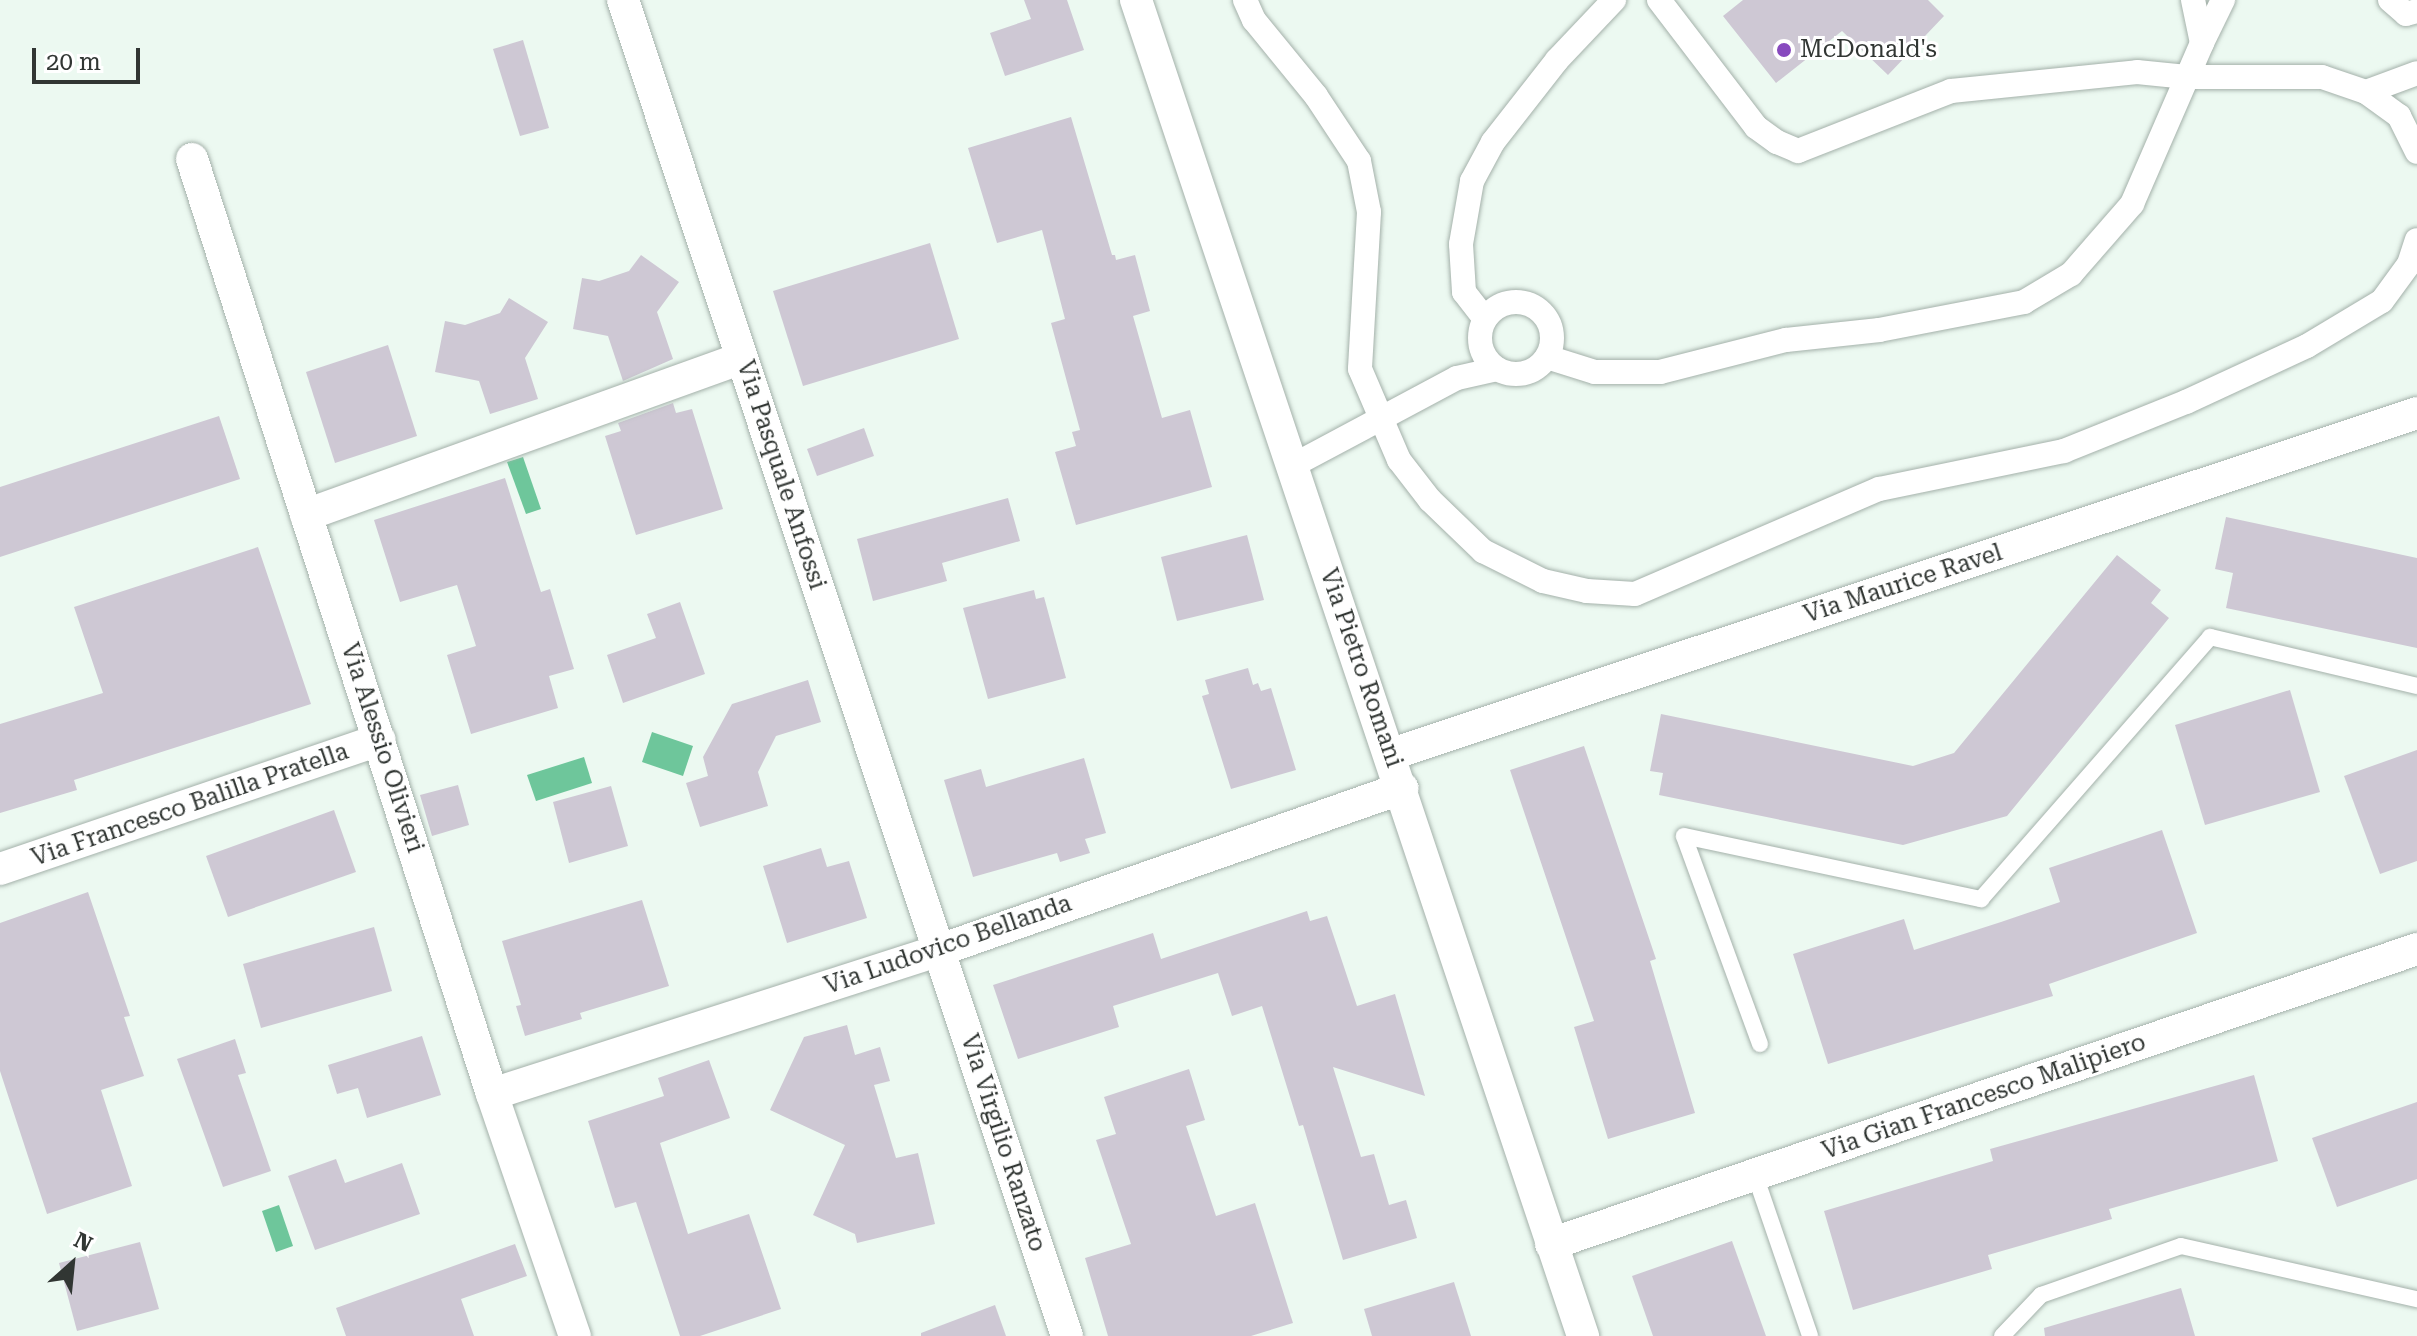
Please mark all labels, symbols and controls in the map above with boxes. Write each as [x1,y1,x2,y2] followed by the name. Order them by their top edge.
[36,32,144,82] scale bar
[1800,36,1937,64] place label: McDonald's
[1775,41,1793,59] marker: McDonald's
[46,48,101,76] text: 20 m
[730,357,832,593] street label: Via Pasquale Anfossi
[1800,538,2006,630] street label: Via Maurice Ravel
[1313,565,1409,771] street label: Via Pietro Romani
[335,640,429,856] street label: Via Alessio Olivieri
[28,737,352,873] street label: Via Francesco Balilla Pratella
[821,889,1075,1001] street label: Via Ludovico Bellanda
[1818,1028,2150,1166] street label: Via Gian Francesco Malipiero
[954,1031,1052,1255] street label: Via Virgilio Ranzato
[32,1224,112,1304] north arrow
[70,1227,96,1257] text: N

